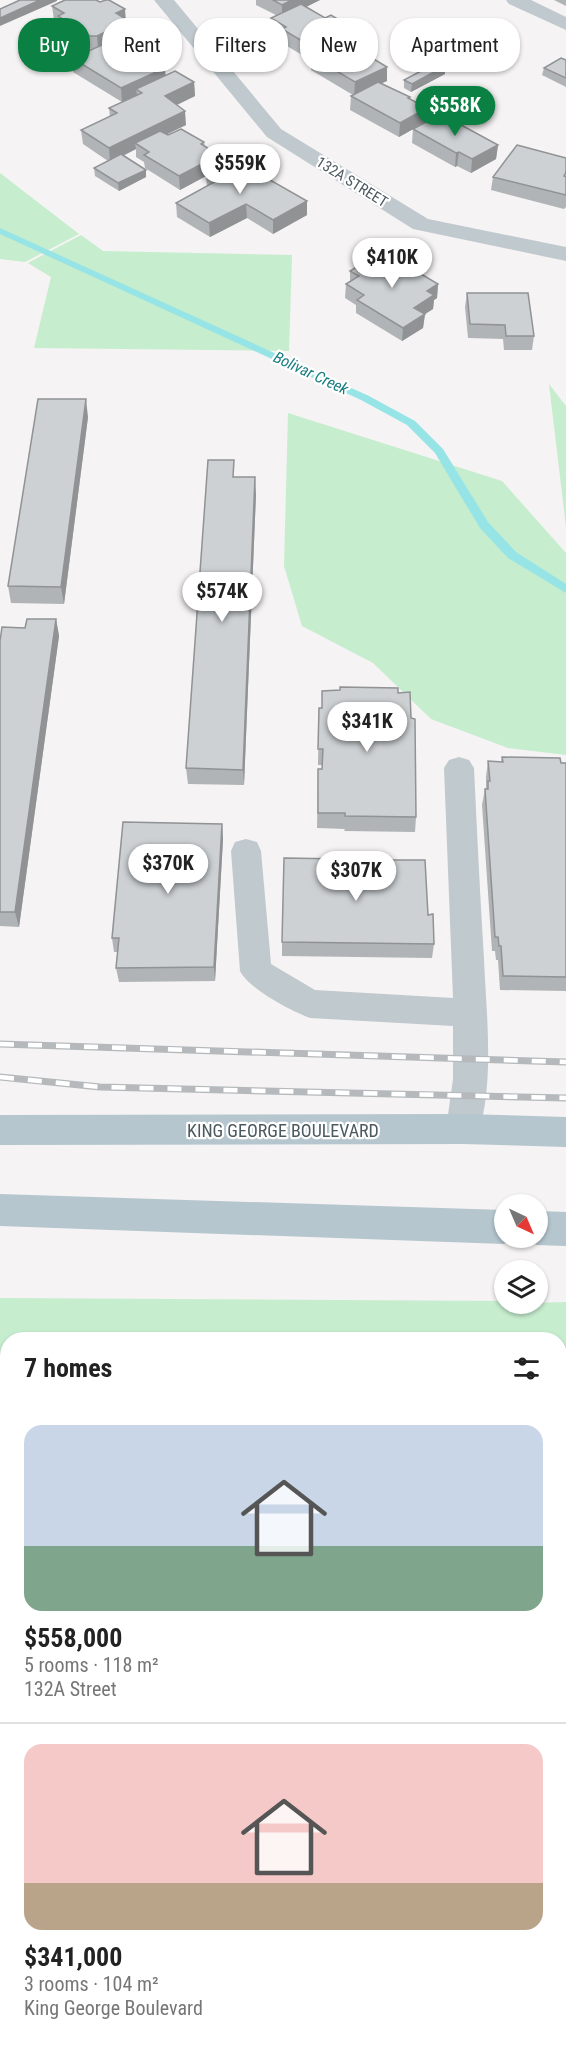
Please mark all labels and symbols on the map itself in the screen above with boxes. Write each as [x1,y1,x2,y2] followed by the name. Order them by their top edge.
[413,86,497,137] pin: $558K
[198,144,282,195] pin: $559K
[313,153,391,211] street label: 132A STREET
[350,238,434,289] pin: $410K
[270,347,352,399] water label: Bolivar Creek
[180,572,264,623] pin: $574K
[325,702,409,753] pin: $341K
[126,844,210,895] pin: $370K
[314,851,398,902] pin: $307K
[187,1120,379,1141] street label: KING GEORGE BOULEVARD
[494,1194,548,1248] north arrow

